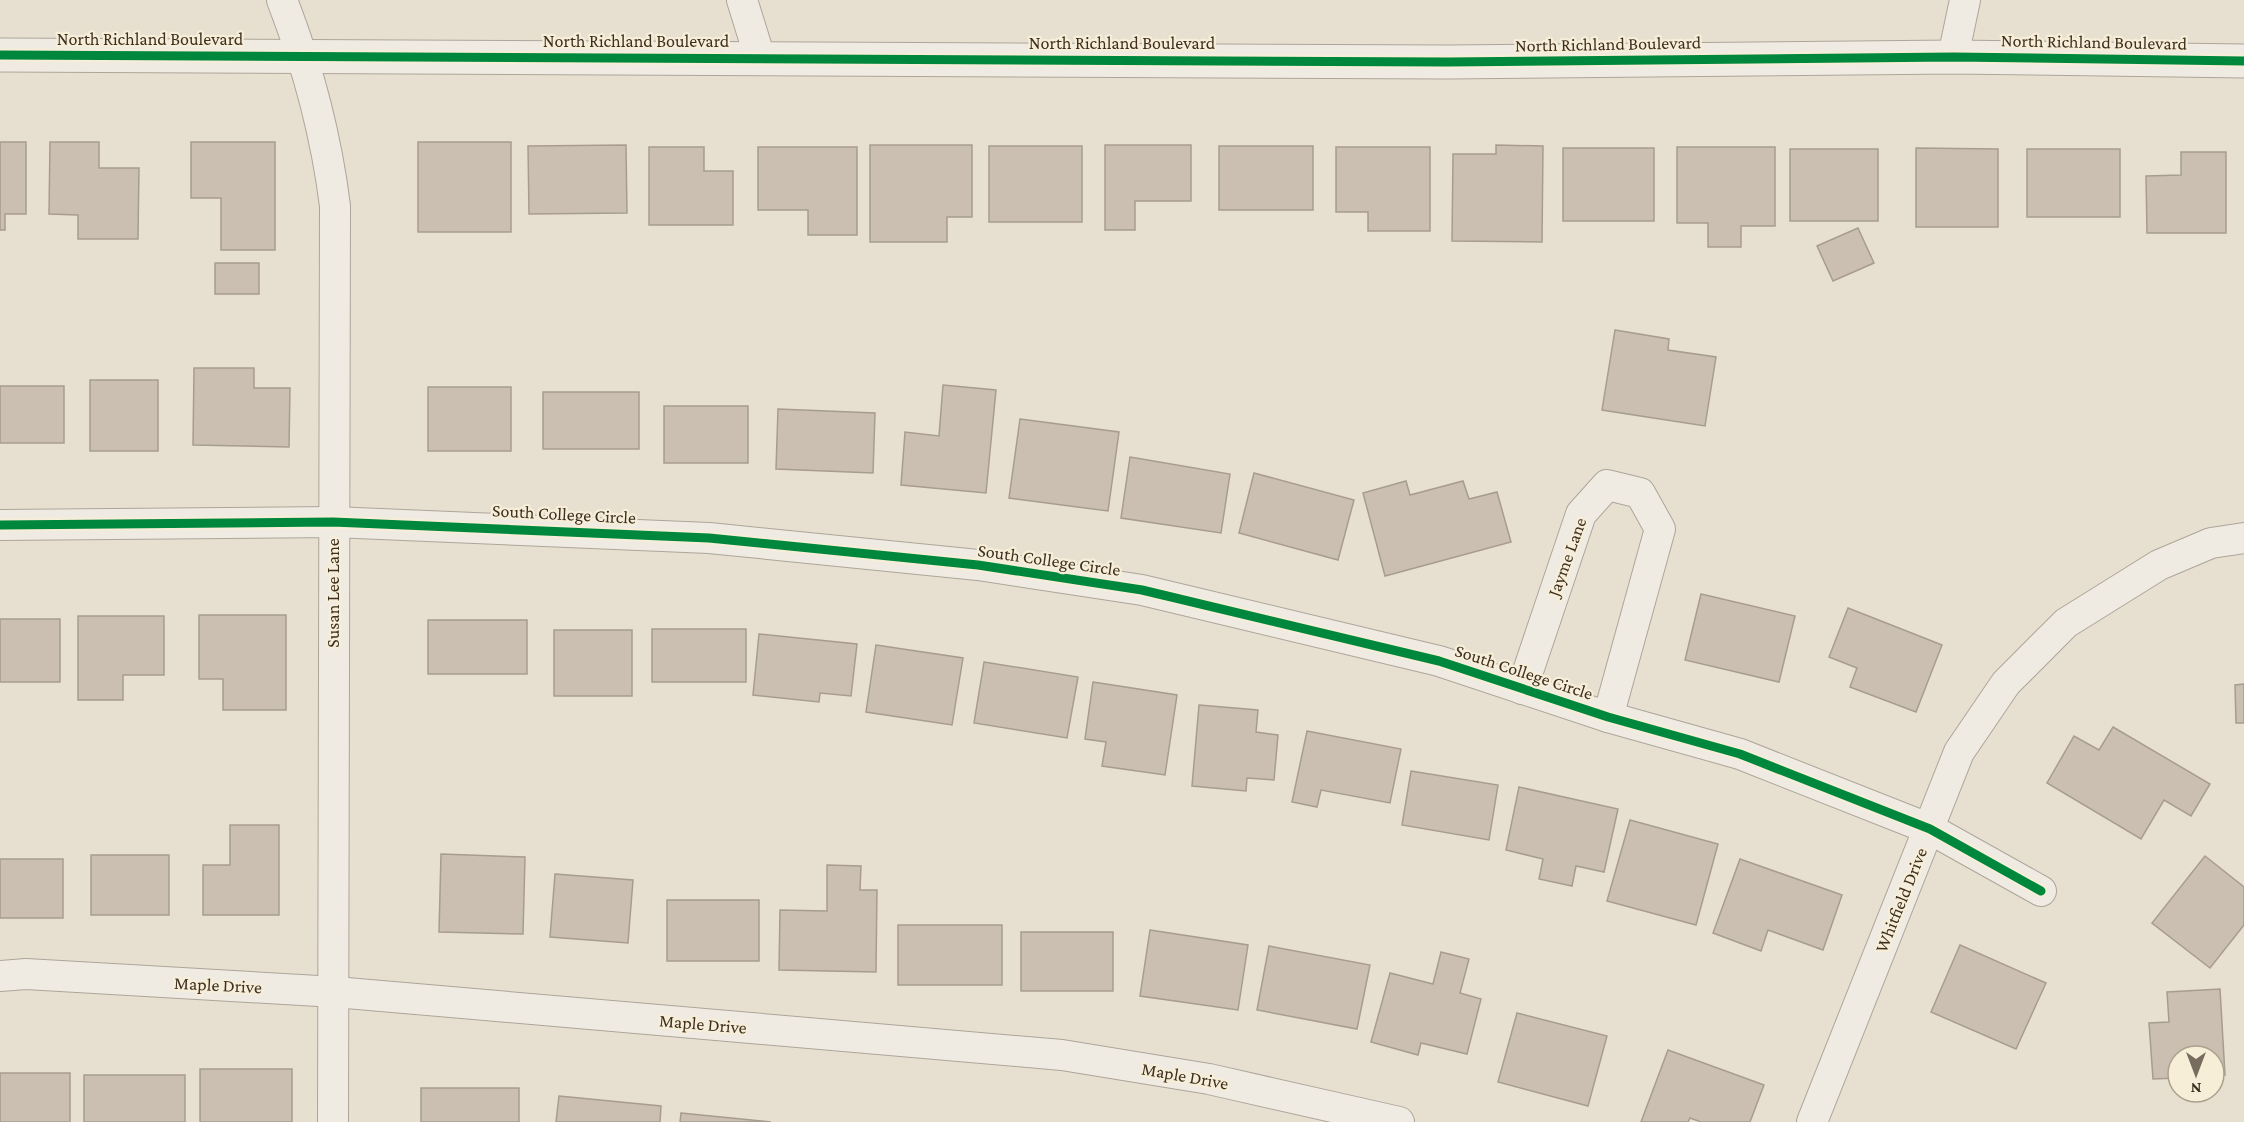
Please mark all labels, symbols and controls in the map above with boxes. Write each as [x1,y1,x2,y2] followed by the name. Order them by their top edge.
[57,29,244,49] street label: North Richland Boulevard
[2001,30,2188,54] street label: North Richland Boulevard
[543,31,730,51] street label: North Richland Boulevard
[1515,32,1702,56] street label: North Richland Boulevard
[1029,33,1216,53] street label: North Richland Boulevard
[492,500,637,528] street label: South College Circle
[1543,515,1591,601] street label: Jayme Lane
[323,538,343,648] street label: Susan Lee Lane
[976,540,1122,580] street label: South College Circle
[1452,640,1596,704] street label: South College Circle
[1871,845,1931,955] street label: Whitfield Drive
[174,973,262,997] street label: Maple Drive
[658,1010,748,1038] street label: Maple Drive
[2166,1044,2226,1104] north arrow
[1140,1059,1230,1093] street label: Maple Drive
[2190,1080,2201,1097] text: N

